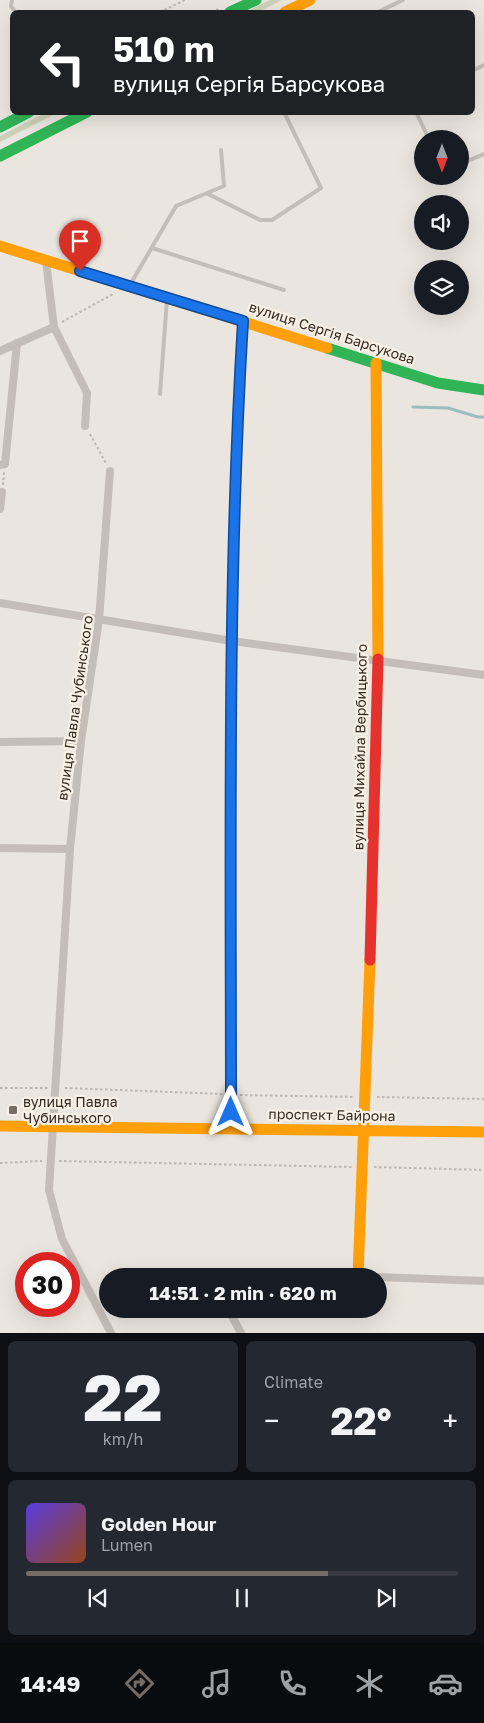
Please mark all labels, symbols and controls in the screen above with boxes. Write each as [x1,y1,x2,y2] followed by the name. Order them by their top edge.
[113,28,215,70] text: 510 m
[30,30,95,95] icon: left
[113,70,385,97] text: вулиця Сергія Барсукова
[414,130,469,185] north arrow
[414,130,469,315] map controls
[414,195,469,250] button: sound
[59,220,101,271] pin
[66,227,94,255] icon: arrive
[414,260,469,315] button: layers
[247,298,417,367] street label: вулиця Сергія Барсукова
[53,614,96,802] street label: вулиця Павла Чубинського
[349,644,370,850] street label: вулиця Михайла Вербицького
[204,1085,256,1137] position arrow
[23,1093,118,1126] place label: вулиця Павла Чубинського
[7,1104,19,1116] marker: вулиця Павла Чубинського
[268,1105,396,1124] street label: проспект Байрона
[15,1252,80,1317] speed limit sign: 30
[149,1281,337,1304] text: 14:51 · 2 min · 620 m
[83,1357,163,1435] text: 22
[264,1372,323,1392] text: Climate
[330,1398,392,1443] text: 22°
[264,1404,279,1437] text: −
[443,1404,458,1437] text: +
[103,1429,143,1449] text: km/h
[101,1512,216,1535] text: Golden Hour
[101,1535,153,1555] text: Lumen
[84,1584,112,1612] icon: previous
[228,1584,256,1612] icon: pause
[372,1584,400,1612] icon: next
[122,1666,157,1701] icon: directions
[199,1666,234,1701] icon: music
[275,1666,310,1701] icon: phone
[352,1666,387,1701] icon: climate
[428,1666,463,1701] icon: car
[21,1670,81,1697] text: 14:49

